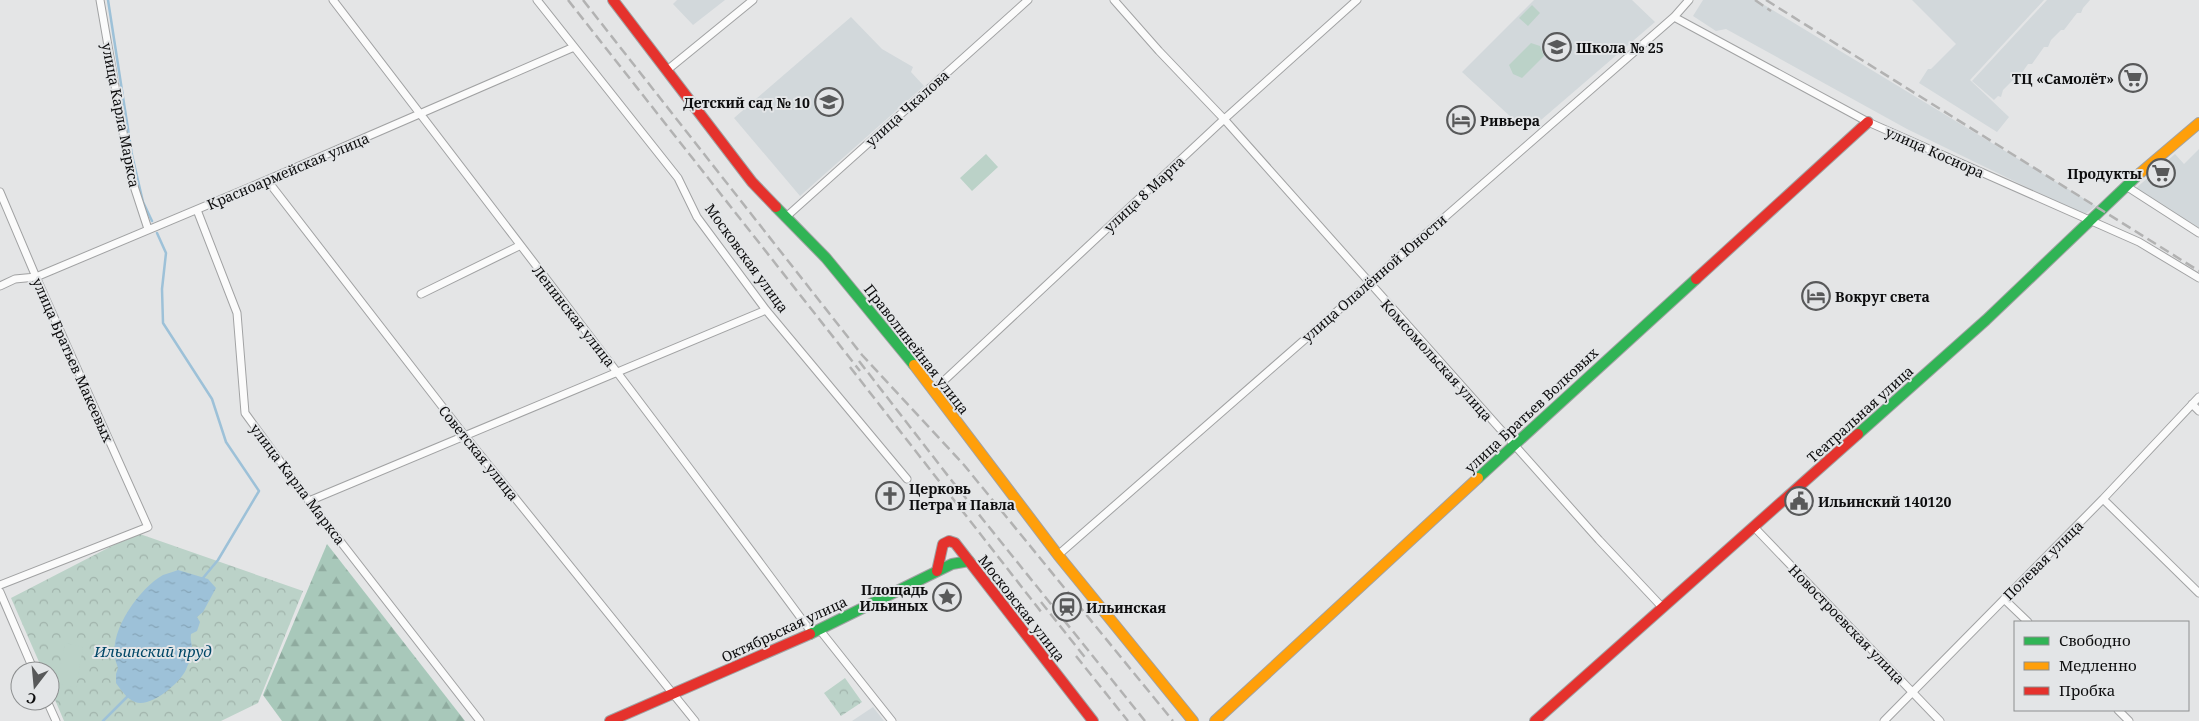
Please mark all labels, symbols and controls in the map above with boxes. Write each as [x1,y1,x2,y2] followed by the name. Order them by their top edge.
[1542,32,1572,62] school or university icon: Школа № 25
[1576,38,1664,57] place label: Школа № 25
[98,41,144,189] street label: улица Карла Маркса
[2118,63,2148,93] supermarket icon: ТЦ «Самолёт»
[861,65,953,151] street label: улица Чкалова
[2012,69,2114,88] place label: ТЦ «Самолёт»
[814,87,844,117] school or university icon: Детский сад № 10
[683,93,810,112] place label: Детский сад № 10
[1446,105,1476,135] hotel icon: Ривьера
[1480,111,1540,130] place label: Ривьера
[1883,122,1987,182] street label: улица Косиора
[204,128,372,214] street label: Красноармейская улица
[1099,152,1189,236] street label: улица 8 Марта
[2146,158,2176,188] supermarket icon: Продукты
[2067,164,2143,183] place label: Продукты
[701,200,793,316] street label: Московская улица
[1298,210,1450,346] street label: улица Опалённой Юности
[528,261,620,371] street label: Ленинская улица
[28,275,118,446] street label: улица Братьев Макеевых
[860,280,974,418] street label: Праволинейная улица
[1801,281,1831,311] hotel icon: Вокруг света
[1835,287,1930,306] place label: Вокруг света
[1377,295,1497,425] street label: Комсомольская улица
[1460,342,1602,477] street label: улица Братьев Волковых
[1803,361,1917,467] street label: Театральная улица
[435,401,523,505] street label: Советская улица
[246,419,350,549] street label: улица Карла Маркса
[909,479,1015,514] place label: Церковь Петра и Павла
[875,481,905,511] church icon: Церковь Петра и Павла
[1784,486,1814,516] public building icon: Ильинский 140120
[1818,492,1951,511] place label: Ильинский 140120
[1999,516,2087,604] street label: Полевая улица
[974,551,1070,665] street label: Московская улица
[1785,560,1909,688] street label: Новостроевская улица
[859,580,928,615] place label: Площадь Ильиных
[932,582,962,612] place icon: Площадь Ильиных
[718,592,850,666] street label: Октябрьская улица
[1052,592,1082,622] station icon: Ильинская
[1086,598,1167,617] place label: Ильинская
[2014,621,2189,711] legend
[2059,630,2131,650] text: Свободно
[93,641,212,661] water label: Ильинский пруд
[2059,655,2137,675] text: Медленно
[10,661,60,711] north arrow
[2059,680,2115,700] text: Пробка
[24,689,38,709] text: С

